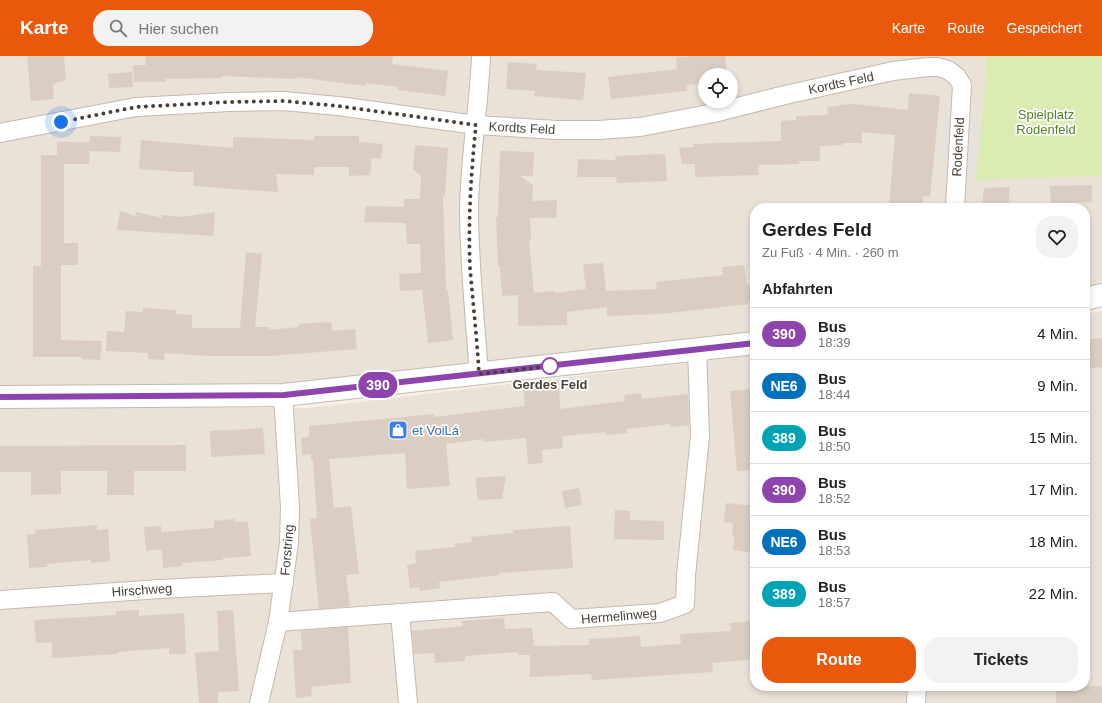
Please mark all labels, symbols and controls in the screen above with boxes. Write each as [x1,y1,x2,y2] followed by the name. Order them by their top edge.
[93,10,373,46] search box
[20,17,69,38] text: Karte
[107,17,129,39] icon: search
[139,20,219,37] text: Hier suchen
[892,20,925,36] text: Karte
[947,20,985,36] text: Route
[1007,20,1082,36] text: Gespeichert
[698,68,738,108] map controls
[698,68,738,108] button: locate
[807,69,875,97] street label: Kordts Feld
[1016,107,1076,137] park label: Spielplatz Rodenfeld
[51,112,71,132] your location
[949,117,967,177] street label: Rodenfeld
[488,119,556,137] street label: Kordts Feld
[1036,216,1078,258] button: heart
[762,219,872,240] text: Gerdes Feld
[762,245,899,260] text: Zu Fuß · 4 Min. · 260 m
[762,280,833,297] text: Abfahrten
[818,318,846,335] text: Bus
[1037,325,1078,342] text: 4 Min.
[772,326,796,342] text: 390
[818,335,851,350] text: 18:39
[541,357,559,375] marker: Gerdes Feld
[818,370,846,387] text: Bus
[355,372,401,398] line badge: 390
[366,377,390,393] text: 390
[512,377,588,392] place label: Gerdes Feld
[1037,377,1078,394] text: 9 Min.
[770,378,798,394] text: NE6
[818,387,851,402] text: 18:44
[387,419,409,441] shop icon: et VoiLá
[818,422,846,439] text: Bus
[412,423,460,438] place label: et VoiLá
[1029,429,1078,446] text: 15 Min.
[772,430,796,446] text: 389
[818,439,851,454] text: 18:50
[818,474,846,491] text: Bus
[1029,481,1078,498] text: 17 Min.
[772,482,796,498] text: 390
[818,491,851,506] text: 18:52
[277,524,297,576] street label: Forstring
[818,526,846,543] text: Bus
[1029,533,1078,550] text: 18 Min.
[770,534,798,550] text: NE6
[818,543,851,558] text: 18:53
[818,578,846,595] text: Bus
[111,580,173,600] street label: Hirschweg
[1029,585,1078,602] text: 22 Min.
[772,586,796,602] text: 389
[818,595,851,610] text: 18:57
[581,605,657,627] street label: Hermelinweg
[762,637,916,683] button: Route
[924,637,1078,683] button: Tickets

